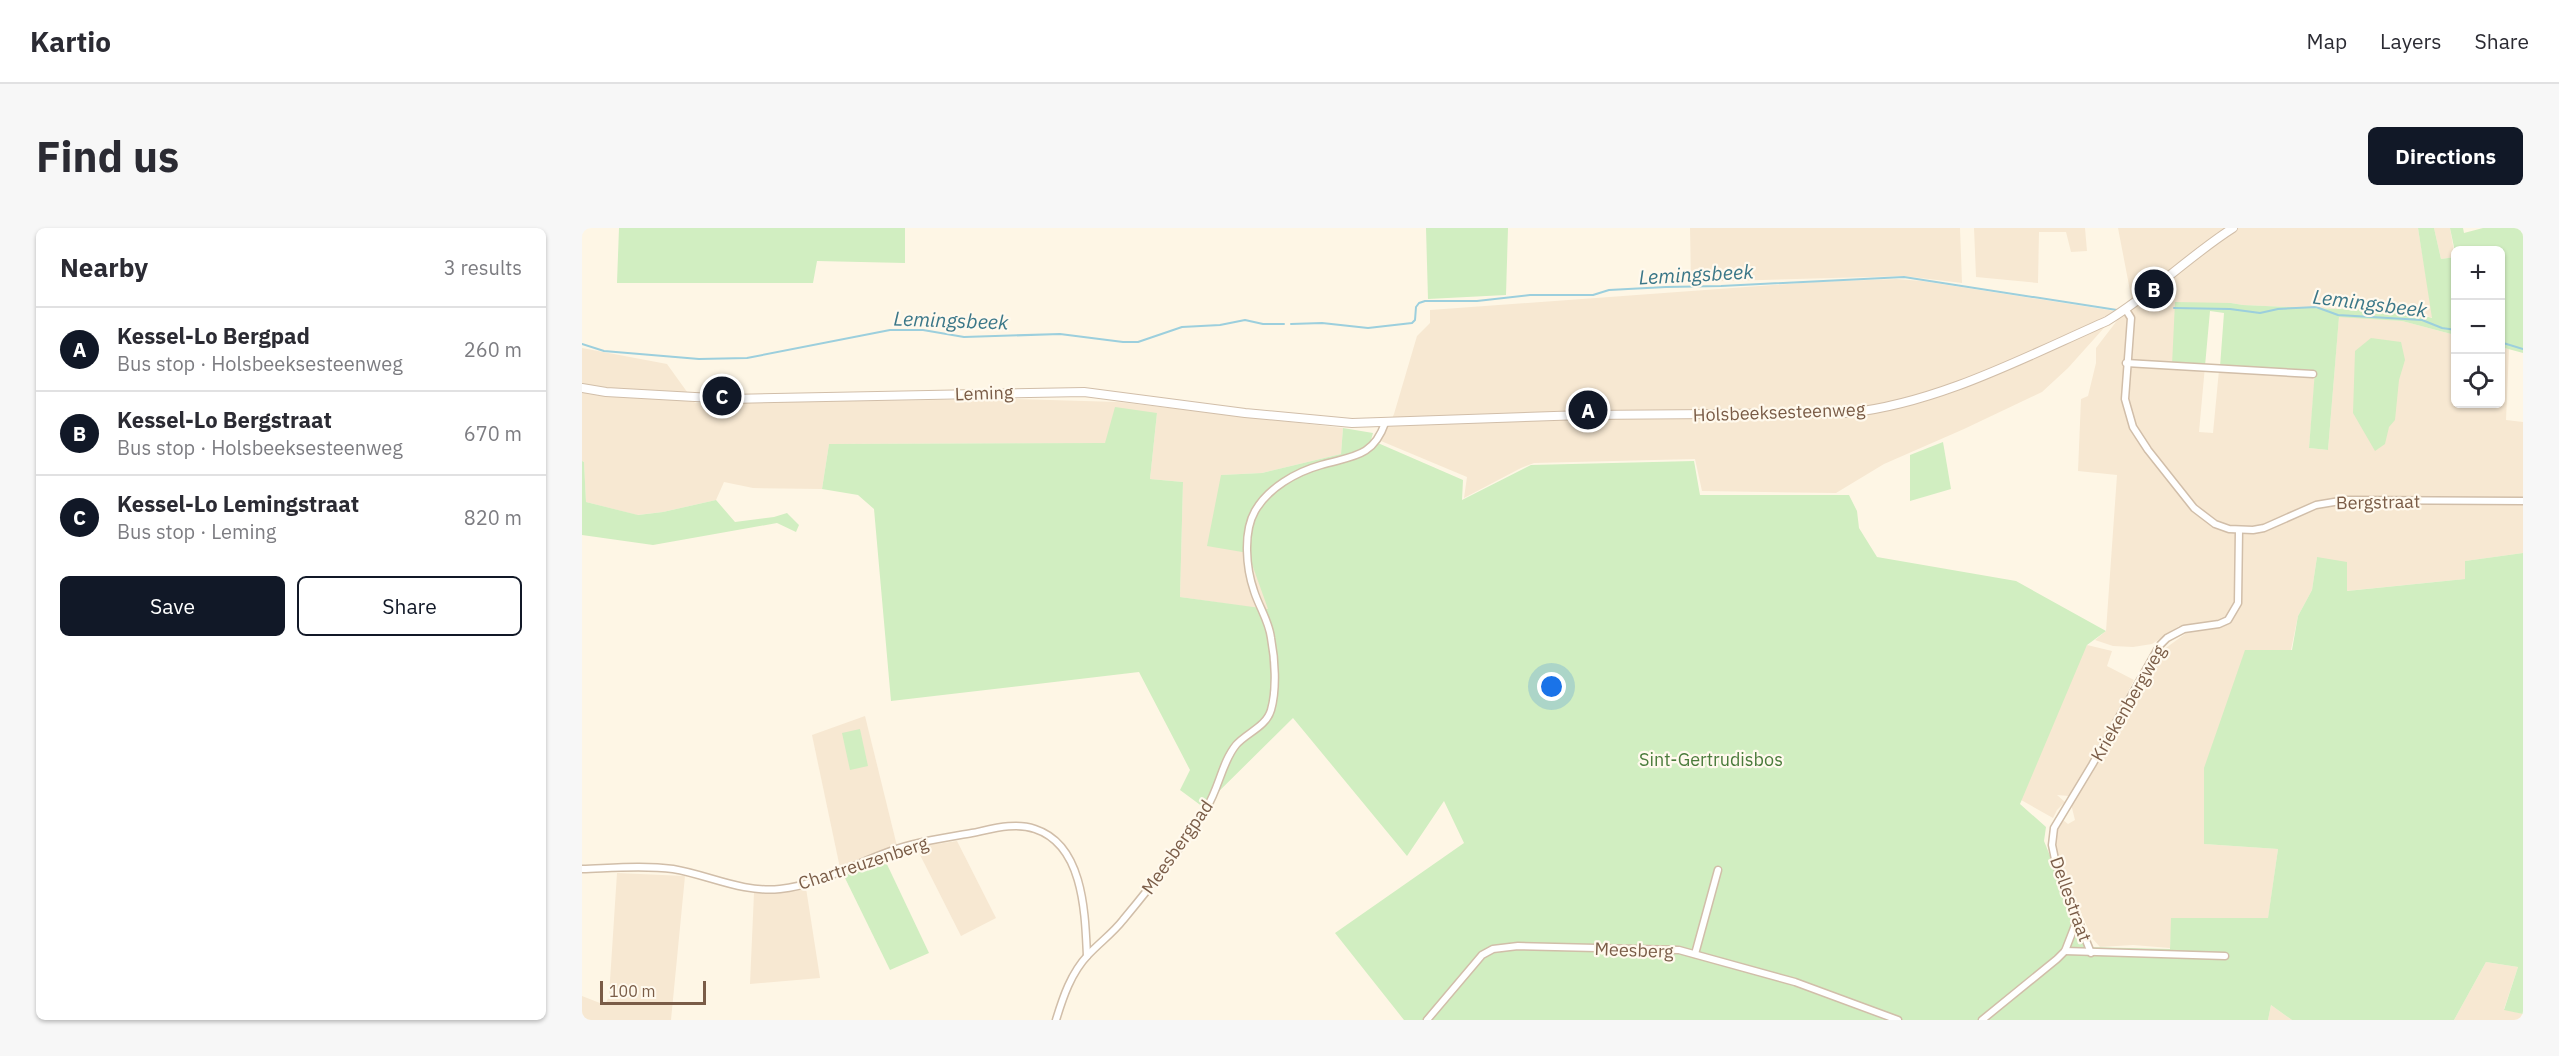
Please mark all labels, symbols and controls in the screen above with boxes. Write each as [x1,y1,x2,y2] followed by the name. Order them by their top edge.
[30,23,111,60] text: Kartio
[2307,27,2347,55] text: Map
[2380,27,2442,55] text: Layers
[2475,27,2529,55] text: Share
[2368,127,2523,185] button: Directions
[36,129,179,184] text: Find us
[2451,246,2505,408] map controls
[2451,246,2505,300] button: +
[60,250,148,284] text: Nearby
[444,254,522,281] text: 3 results
[1638,257,1755,290] water label: Lemingsbeek
[2134,266,2174,312] pin: B
[2311,283,2429,323] water label: Lemingsbeek
[2451,300,2505,354] button: −
[893,305,1010,336] water label: Lemingsbeek
[117,321,310,350] text: Kessel-Lo Bergpad
[73,336,86,363] text: A
[464,336,522,363] text: 260 m
[117,350,403,377] text: Bus stop · Holsbeeksesteenweg
[2451,354,2505,408] button: locate
[702,374,742,418] pin: C
[954,380,1014,406] street label: Leming
[1568,388,1608,432] pin: A
[1692,397,1866,427] street label: Holsbeeksesteenweg
[117,405,332,434] text: Kessel-Lo Bergstraat
[73,420,86,447] text: B
[464,420,522,447] text: 670 m
[117,434,403,461] text: Bus stop · Holsbeeksesteenweg
[117,489,359,518] text: Kessel-Lo Lemingstraat
[2336,490,2420,514] street label: Bergstraat
[73,504,86,531] text: C
[464,504,522,531] text: 820 m
[117,518,276,545] text: Bus stop · Leming
[60,576,285,636] button: Save
[297,576,522,636] button: Share
[2085,640,2171,765] street label: Kriekenbergweg
[1537,672,1566,701] your location
[1639,748,1783,771] park label: Sint-Gertrudisbos
[1136,795,1218,899] street label: Meesbergpad
[795,831,931,895] street label: Chartreuzenberg
[2045,853,2097,945] street label: Dellestraat
[1594,937,1674,963] street label: Meesberg
[600,978,706,1006] scale bar
[609,981,656,1001] text: 100 m

